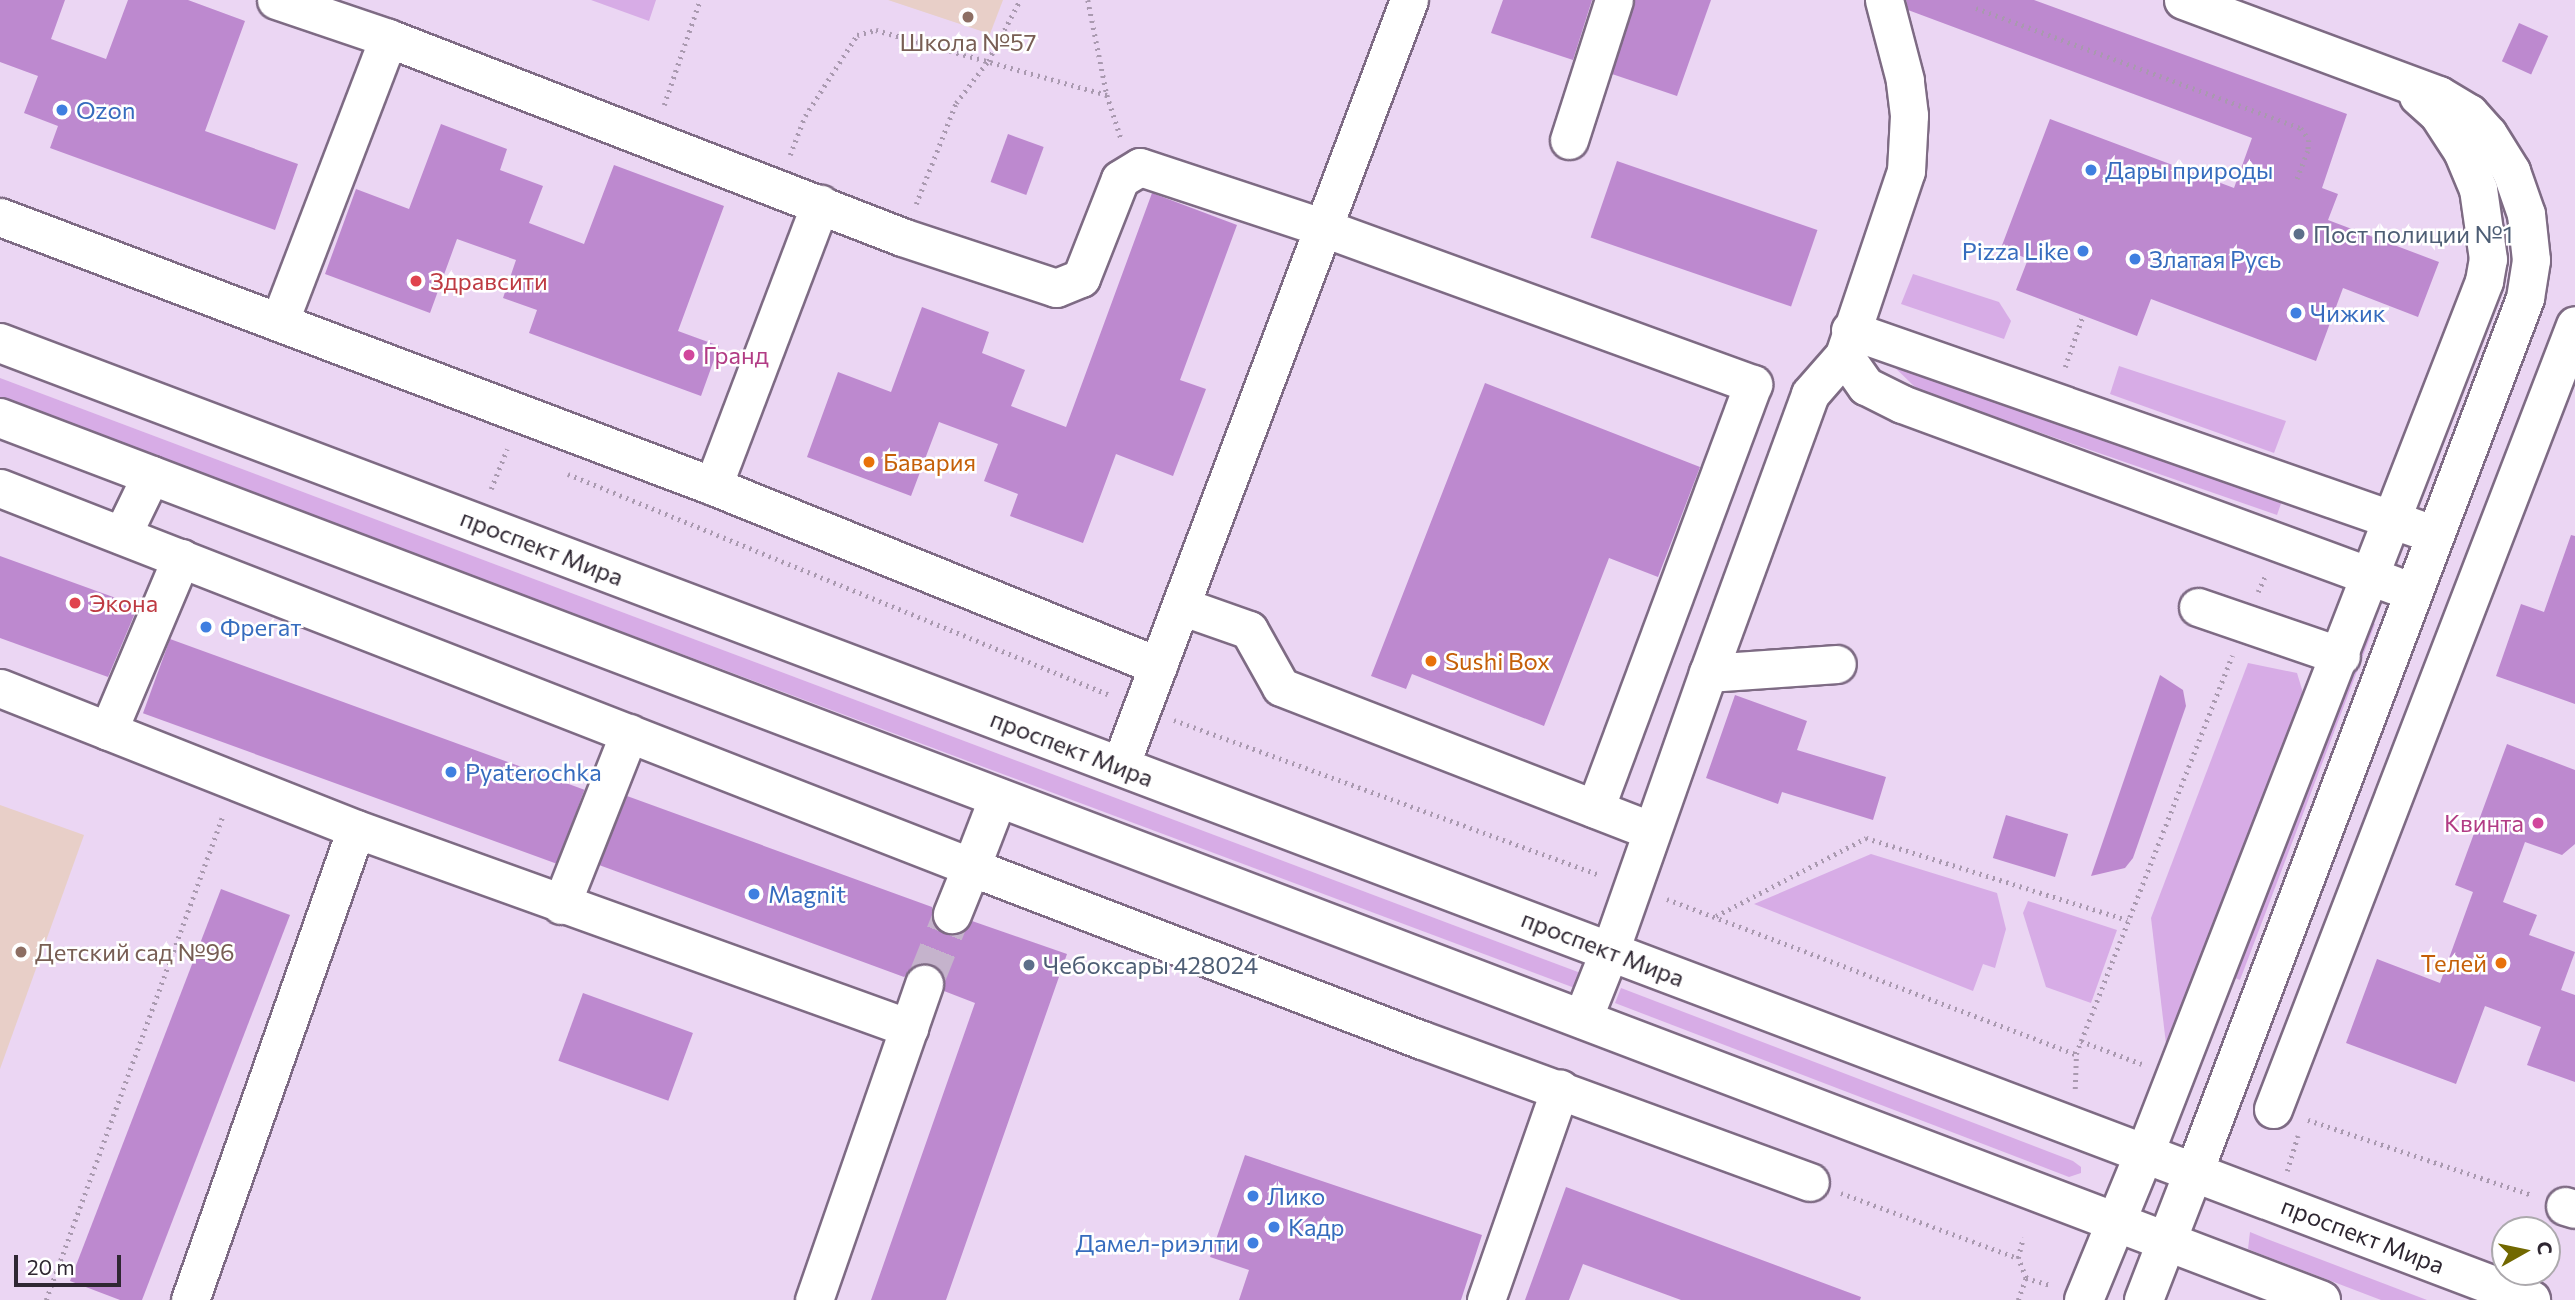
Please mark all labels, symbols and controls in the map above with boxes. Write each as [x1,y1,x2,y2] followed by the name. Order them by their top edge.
[960,9,976,25] marker: Школа №57
[899,28,1037,56] place label: Школа №57
[76,96,136,124] place label: Ozon
[54,102,70,118] marker: Ozon
[2105,156,2273,184] place label: Дары природы
[2083,162,2099,178] marker: Дары природы
[2313,220,2513,248] place label: Пост полиции №1
[2291,226,2307,242] marker: Пост полиции №1
[1962,237,2069,265] place label: Pizza Like
[2075,243,2091,259] marker: Pizza Like
[2149,245,2281,273] place label: Златая Русь
[2127,251,2143,267] marker: Златая Русь
[430,267,548,295] place label: Здравсити
[408,273,424,289] marker: Здравсити
[2310,299,2386,327] place label: Чижик
[2288,305,2304,321] marker: Чижик
[703,341,769,369] place label: Гранд
[681,347,697,363] marker: Гранд
[883,448,976,476] place label: Бавария
[861,454,877,470] marker: Бавария
[456,503,628,591] street label: проспект Мира
[89,589,158,617] place label: Экона
[67,595,83,611] marker: Экона
[220,613,301,641] place label: Фрегат
[198,619,214,635] marker: Фрегат
[1445,647,1550,675] place label: Sushi Box
[1423,653,1439,669] marker: Sushi Box
[986,704,1158,792] street label: проспект Мира
[465,758,602,786] place label: Pyaterochka
[443,764,459,780] marker: Pyaterochka
[2444,809,2524,837] place label: Квинта
[2530,815,2546,831] marker: Квинта
[768,880,846,908] place label: Magnit
[746,886,762,902] marker: Magnit
[1517,904,1689,992] street label: проспект Мира
[35,938,235,966] place label: Детский сад №96
[13,944,29,960] marker: Детский сад №96
[2421,949,2487,977] place label: Телей
[1043,951,1258,979] place label: Чебоксары 428024
[2493,955,2509,971] marker: Телей
[1021,957,1037,973] marker: Чебоксары 428024
[1267,1182,1325,1210] place label: Лико
[1245,1188,1261,1204] marker: Лико
[2277,1191,2449,1279] street label: проспект Мира
[1288,1213,1345,1241] place label: Кадр
[2491,1216,2561,1286] north arrow
[1266,1219,1282,1235] marker: Кадр
[1076,1229,1239,1257] place label: Дамел-риэлти
[1245,1235,1261,1251] marker: Дамел-риэлти
[18,1240,124,1284] scale bar
[2533,1240,2558,1256] text: С
[27,1254,75,1279] text: 20 m

